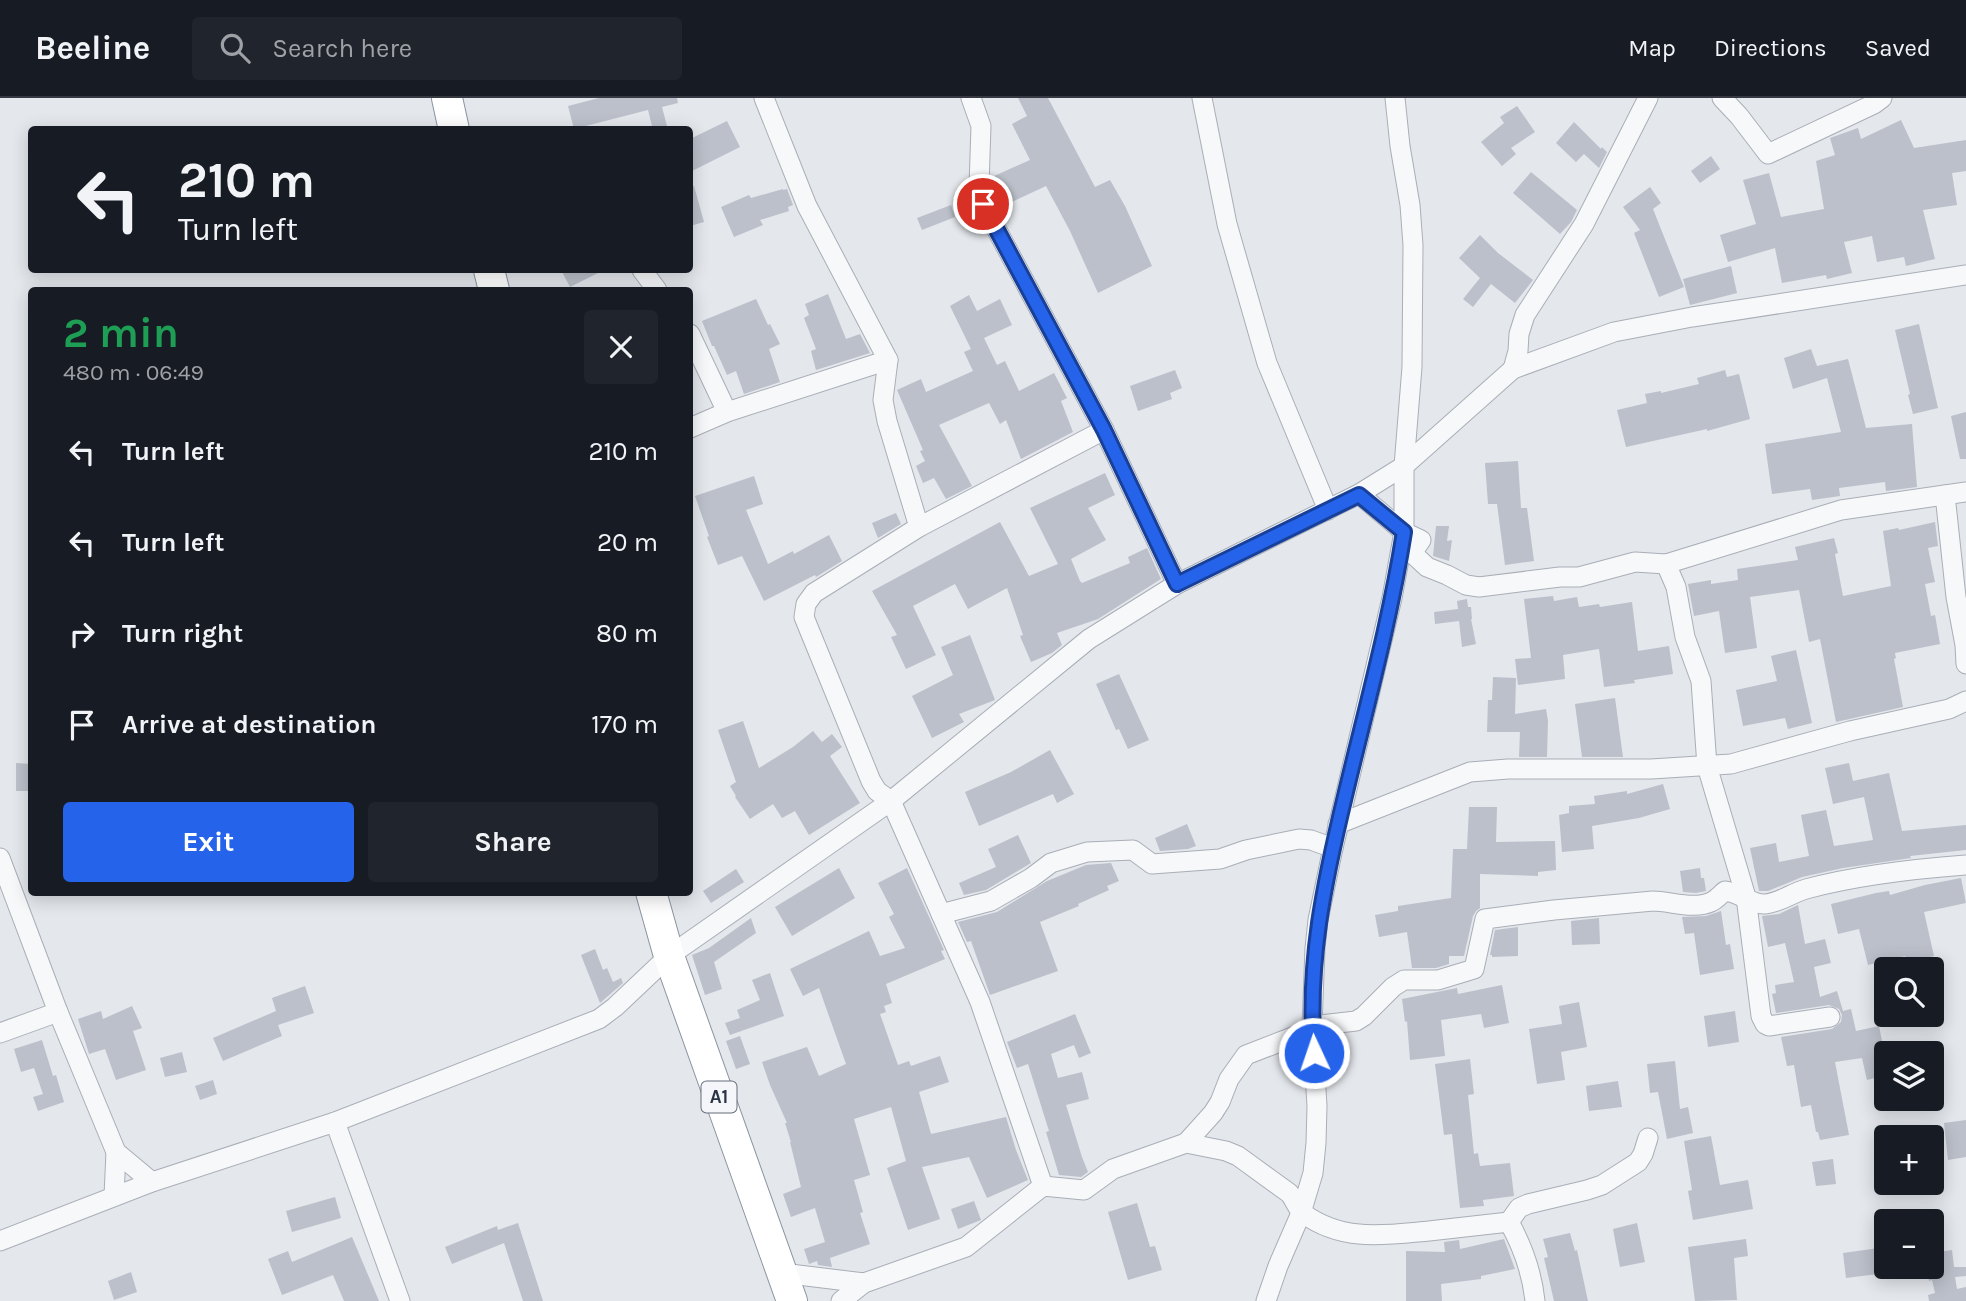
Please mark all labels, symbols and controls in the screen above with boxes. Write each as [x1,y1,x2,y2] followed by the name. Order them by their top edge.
[192,17,682,80] search box
[35,29,150,67] text: Beeline
[216,29,254,67] icon: search
[272,33,412,64] text: Search here
[1628,34,1676,62] text: Map
[1714,34,1827,62] text: Directions
[1865,34,1931,62] text: Saved
[178,152,315,209] text: 210 m
[63,154,154,245] icon: left
[953,174,1013,234] pin
[964,185,1002,223] icon: arrive
[178,211,298,248] text: Turn left
[63,308,179,358] text: 2 min
[584,310,658,384] button: close
[63,359,204,386] text: 480 m · 06:49
[63,433,101,471] icon: left
[122,436,224,467] text: Turn left
[588,436,658,467] text: 210 m
[63,524,101,562] icon: left
[122,527,224,558] text: Turn left
[597,527,658,558] text: 20 m
[63,615,101,653] icon: right
[122,618,243,649] text: Turn right
[596,618,658,649] text: 80 m
[63,706,101,744] icon: arrive
[122,709,376,740] text: Arrive at destination
[591,709,658,740] text: 170 m
[63,802,354,882] button: Exit
[368,802,658,882] button: Share
[1874,957,1944,1279] map controls
[1874,957,1944,1027] button: search
[1277,1016,1351,1090] position arrow
[1874,1041,1944,1111] button: layers
[702,1082,736,1113] road number: A1
[1874,1125,1944,1195] button: +
[1874,1209,1944,1279] button: −

